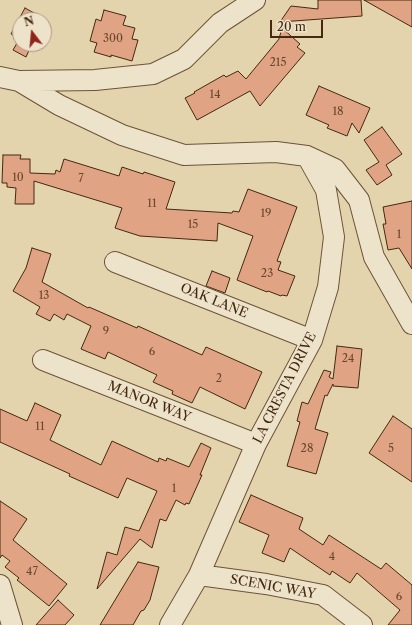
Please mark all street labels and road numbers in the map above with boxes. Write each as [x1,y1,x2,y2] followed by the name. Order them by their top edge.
[178,280,250,322] street label: OAK LANE
[250,330,320,446] street label: LA CRESTA DRIVE
[105,378,193,426] street label: MANOR WAY
[229,572,317,602] street label: SCENIC WAY

